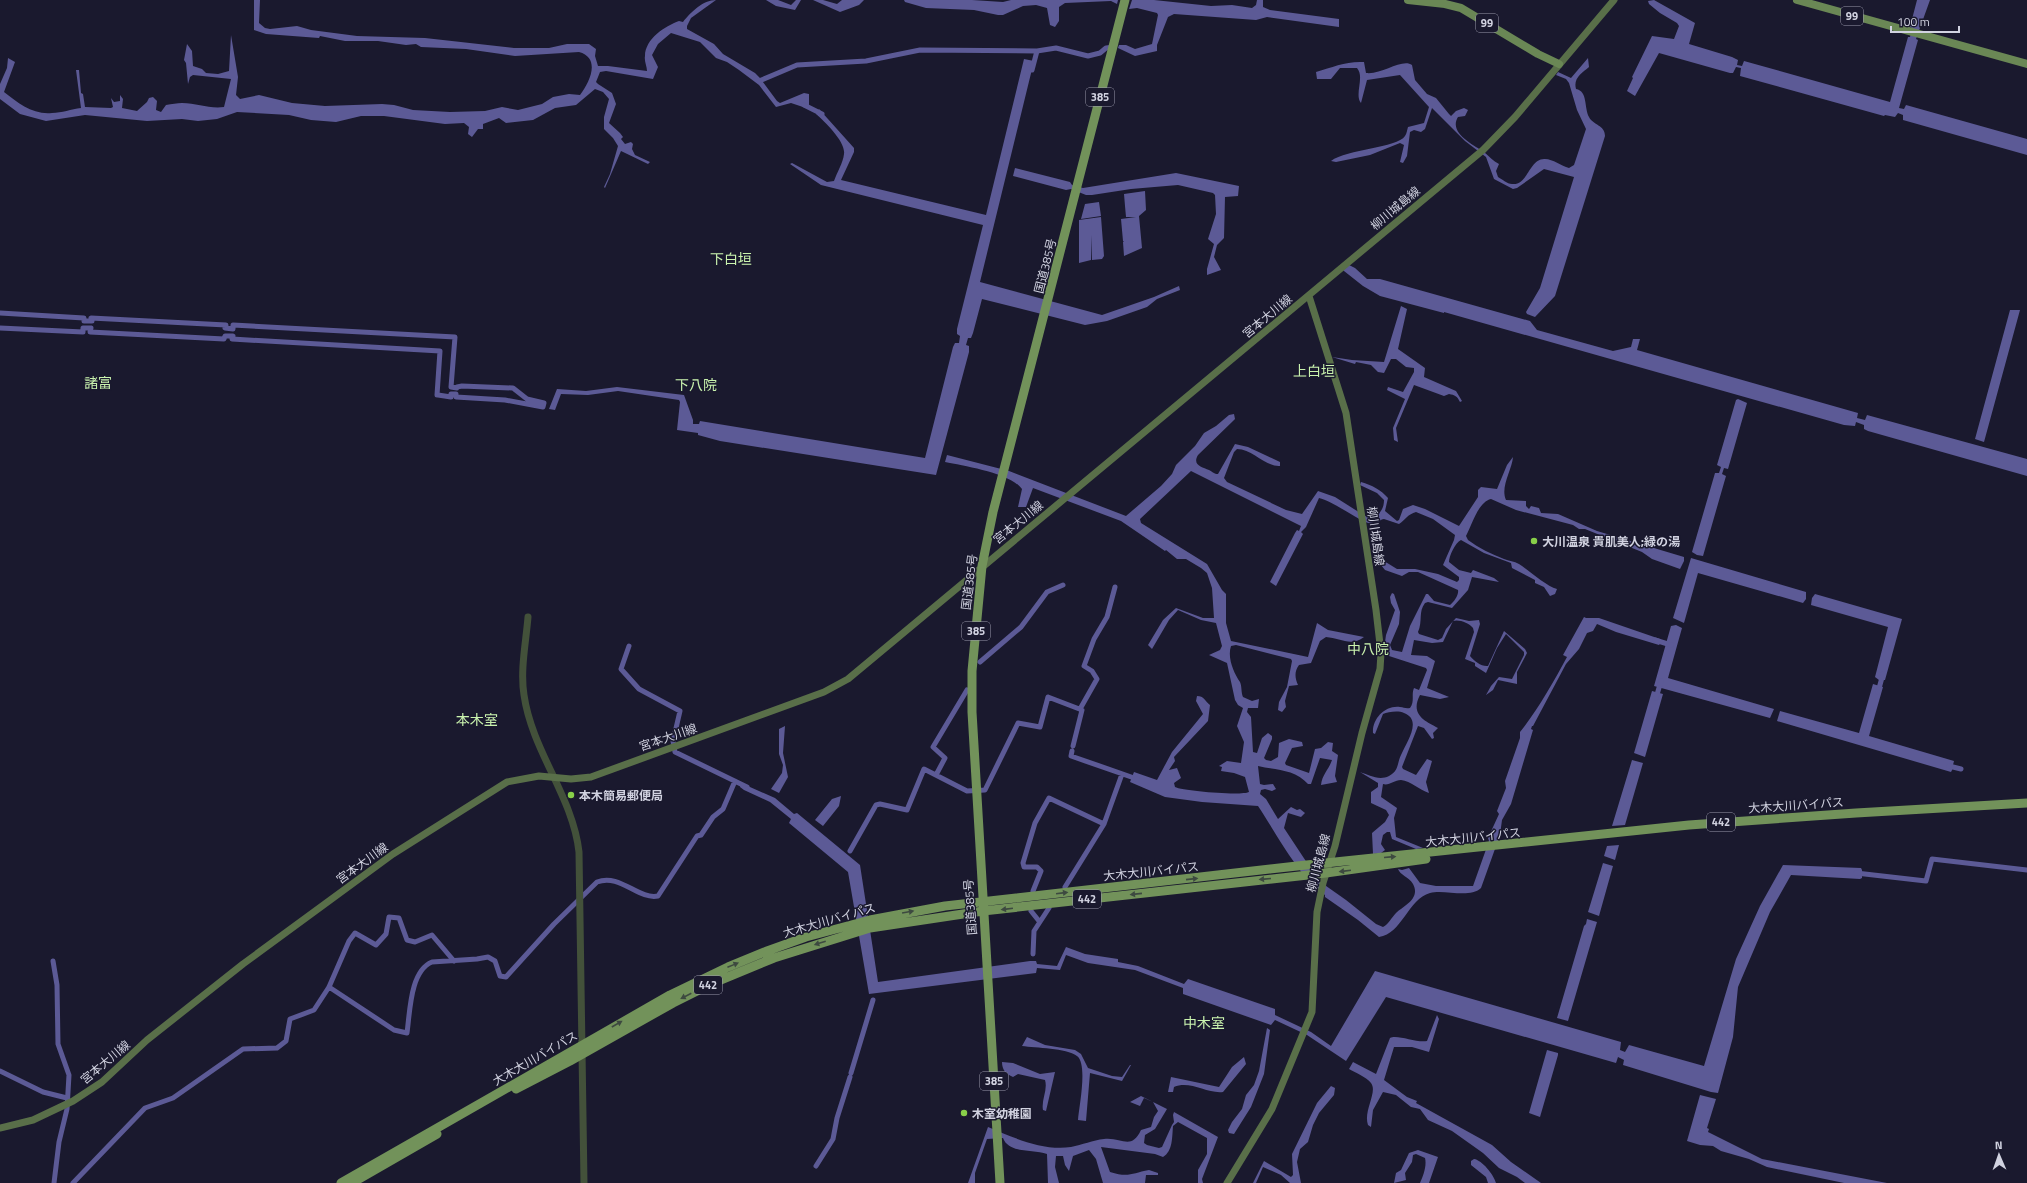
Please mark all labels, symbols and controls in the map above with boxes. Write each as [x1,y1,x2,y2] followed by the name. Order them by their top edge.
[1841,7,1863,25] road number: 99
[1891,8,1959,34] scale bar
[1897,12,1930,31] text: 100 m
[1476,14,1498,32] road number: 99
[1086,88,1114,106] road number: 385
[1366,181,1424,235] street label: 柳川城島線
[1029,236,1061,296] street label: 国道385号
[710,248,752,269] district label: 下白垣
[1238,289,1296,343] street label: 宮本大川線
[1293,360,1335,381] district label: 上白垣
[84,372,112,393] district label: 諸富
[675,374,717,395] district label: 下八院
[989,496,1047,548] street label: 宮本大川線
[1362,505,1390,567] street label: 柳川城島線
[1542,532,1680,551] place label: 大川温泉 貴肌美人;緑の湯
[1529,536,1539,546] marker: 大川温泉 貴肌美人;緑の湯
[956,553,982,611] street label: 国道385号
[962,622,990,640] road number: 385
[1347,638,1389,659] district label: 中八院
[456,709,498,730] district label: 本木室
[637,718,699,756] street label: 宮本大川線
[579,786,663,805] place label: 本木簡易郵便局
[566,790,576,800] marker: 本木簡易郵便局
[1748,792,1844,818] street label: 大木大川バイパス
[1707,813,1735,831] road number: 442
[1424,823,1522,851] street label: 大木大川バイパス
[1301,832,1335,894] street label: 柳川城島線
[332,838,392,888] street label: 宮本大川線
[1384,854,1396,861] one-way arrow
[1102,857,1200,885] street label: 大木大川バイパス
[1339,868,1351,874] one-way arrow
[1185,876,1198,882] one-way arrow
[1259,876,1271,883] one-way arrow
[959,878,981,936] street label: 国道385号
[1056,890,1068,896] one-way arrow
[1073,890,1101,908] road number: 442
[1130,891,1142,897] one-way arrow
[780,898,878,942] street label: 大木大川バイパス
[1001,905,1013,912] one-way arrow
[902,909,914,915] one-way arrow
[813,940,825,946] one-way arrow
[727,961,739,967] one-way arrow
[694,976,722,994] road number: 442
[680,993,692,999] one-way arrow
[1183,1012,1225,1033] district label: 中木室
[611,1021,623,1028] one-way arrow
[489,1026,581,1090] street label: 大木大川バイパス
[76,1035,134,1089] street label: 宮本大川線
[980,1072,1008,1090] road number: 385
[972,1104,1032,1123] place label: 木室幼稚園
[959,1108,969,1118] marker: 木室幼稚園
[1979,1135,2019,1175] north arrow
[1995,1137,2003,1153] text: N

